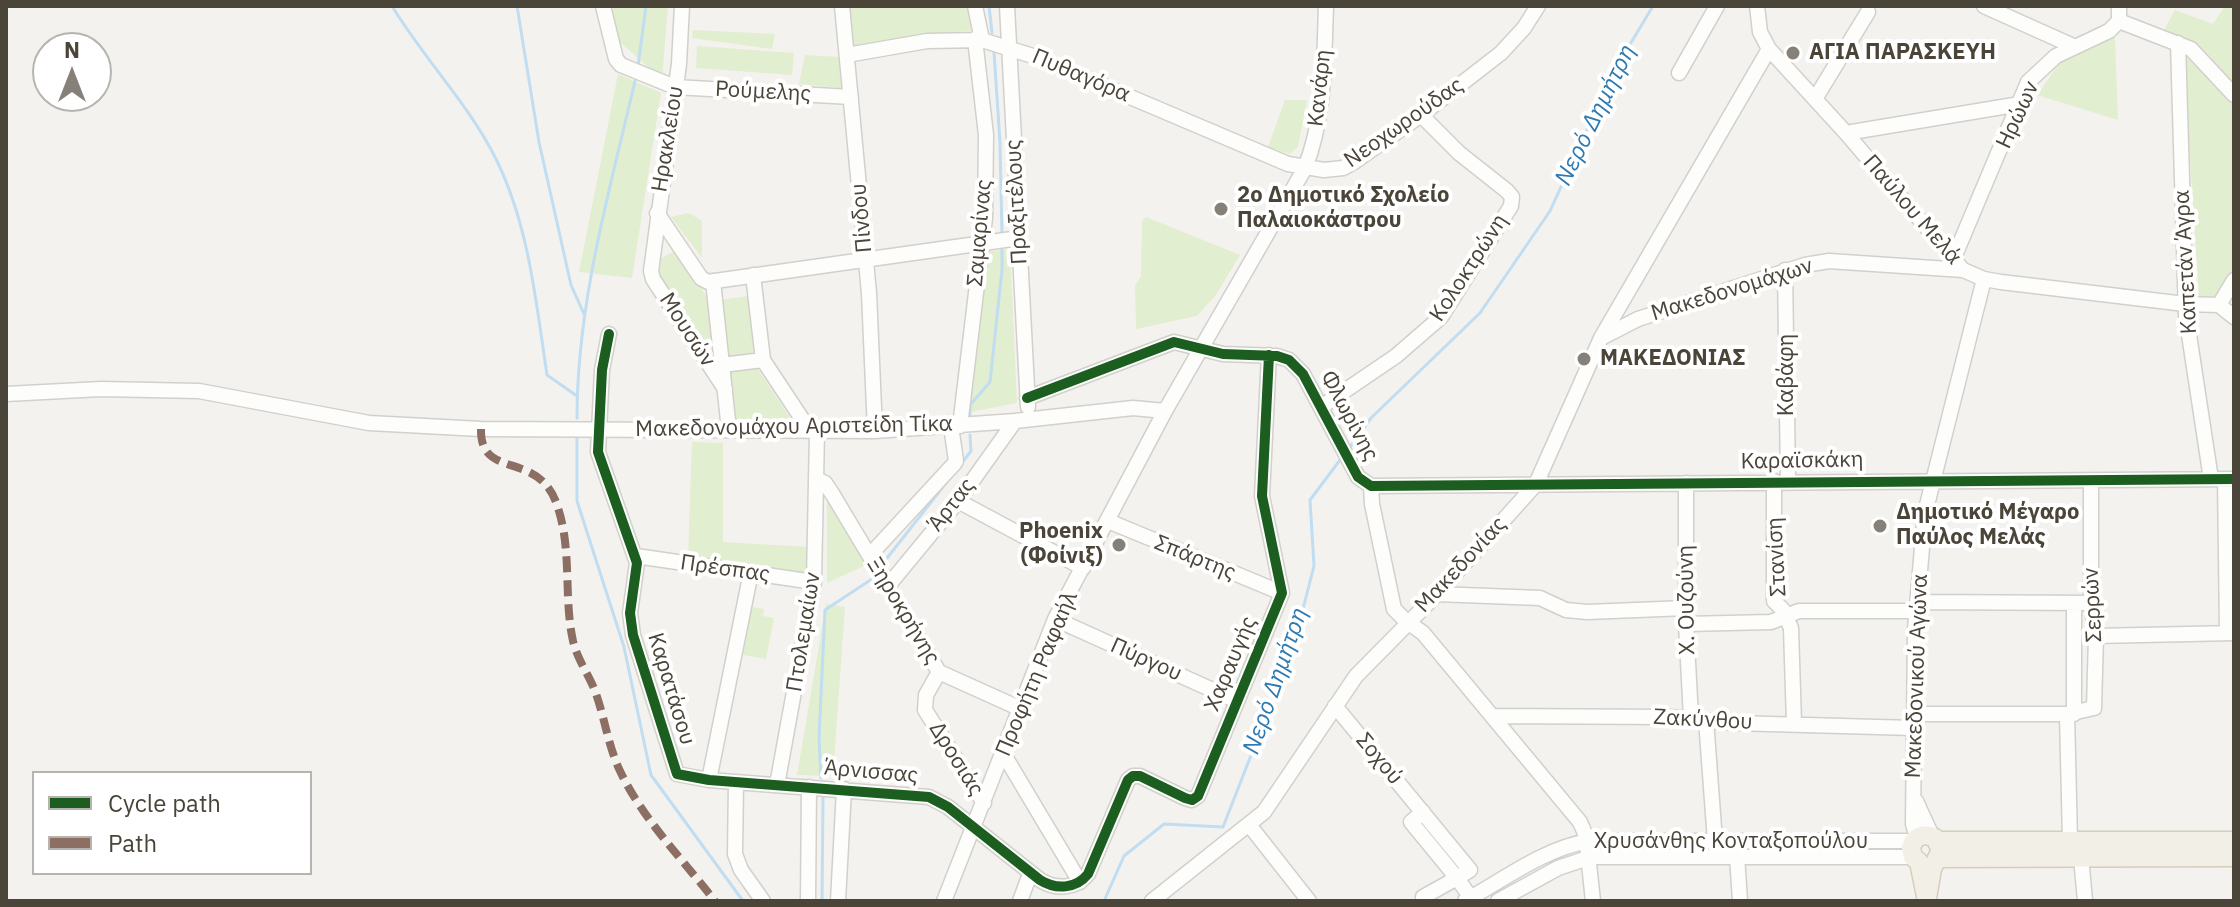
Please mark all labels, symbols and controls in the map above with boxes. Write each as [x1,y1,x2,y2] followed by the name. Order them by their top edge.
[32,32,112,112] north arrow
[64,35,80,64] text: N
[1549,40,1643,190] water label: Νερό Δημήτρη
[1809,40,1996,66] place label: ΑΓΙΑ ΠΑΡΑΣΚΕΥΗ
[1028,44,1134,108] street label: Πυθαγόρα
[1784,44,1802,62] marker: ΑΓΙΑ ΠΑΡΑΣΚΕΥΗ
[1303,48,1337,128] street label: Κανάρη
[1339,72,1469,174] street label: Νεοχωρούδας
[714,76,812,108] street label: Ρούμελης
[1991,77,2045,153] street label: Ηρώων
[647,84,689,194] street label: Ηρακλείου
[1001,139,1033,265] street label: Πραξιτέλους
[1857,150,1967,270] street label: Παύλου Μελά
[962,179,998,287] street label: Σαμαρίνας
[846,182,878,254] street label: Πίνδου
[1237,183,1449,234] place label: 2ο Δημοτικό Σχολείο Παλαιοκάστρου
[2169,189,2203,335] street label: Καπετάν Άγρα
[1212,200,1230,218] marker: 2ο Δημοτικό Σχολείο Παλαιοκάστρου
[1424,209,1514,327] street label: Κολοκτρώνη
[1648,253,1816,327] street label: Μακεδονομάχων
[653,288,721,372] street label: Μουσών
[1774,334,1800,416] street label: Καβάφη
[1600,346,1746,372] place label: ΜΑΚΕΔΟΝΙΑΣ
[1575,350,1593,368] marker: ΜΑΚΕΔΟΝΙΑΣ
[1314,366,1384,466] street label: Φλωρίνης
[635,411,953,443] street label: Μακεδονομάχου Αριστείδη Τίκα
[1740,447,1864,475] street label: Καραϊσκάκη
[923,473,981,537] street label: Άρτας
[1896,500,2079,552] place label: Δημοτικό Μέγαρο Παύλος Μελάς
[1410,511,1512,619] street label: Μακεδονίας
[1762,517,1792,597] street label: Στανίση
[1871,517,1889,535] marker: Δημοτικό Μέγαρο Παύλος Μελάς
[1019,519,1103,570] place label: Phoenix (Φοίνιξ)
[1150,530,1240,586] street label: Σπάρτης
[1110,536,1128,554] marker: Phoenix (Φοίνιξ)
[1673,545,1701,655] street label: Χ. Ουζούνη
[679,550,771,588] street label: Πρέσπας
[861,553,945,669] street label: Ξηροκρήνης
[2078,567,2108,643] street label: Σερρών
[782,570,826,694] street label: Πτολεμαίων
[1900,573,1934,779] street label: Μακεδονικού Αγώνα
[990,588,1084,760] street label: Προφήτη Ραφαήλ
[1237,604,1315,758] water label: Νερό Δημήτρη
[1199,613,1263,715] street label: Χαραυγής
[641,630,701,748] street label: Καρατάσου
[1106,633,1186,687] street label: Πύργου
[1653,704,1753,736] street label: Ζακύνθου
[923,717,989,801] street label: Δροσιάς
[1350,728,1408,790] street label: Σοχού
[823,755,919,789] street label: Άρνισσας
[32,771,312,875] legend
[108,787,221,819] text: Cycle path
[108,827,157,859] text: Path
[1594,829,1868,855] street label: Χρυσάνθης Κονταξοπούλου

